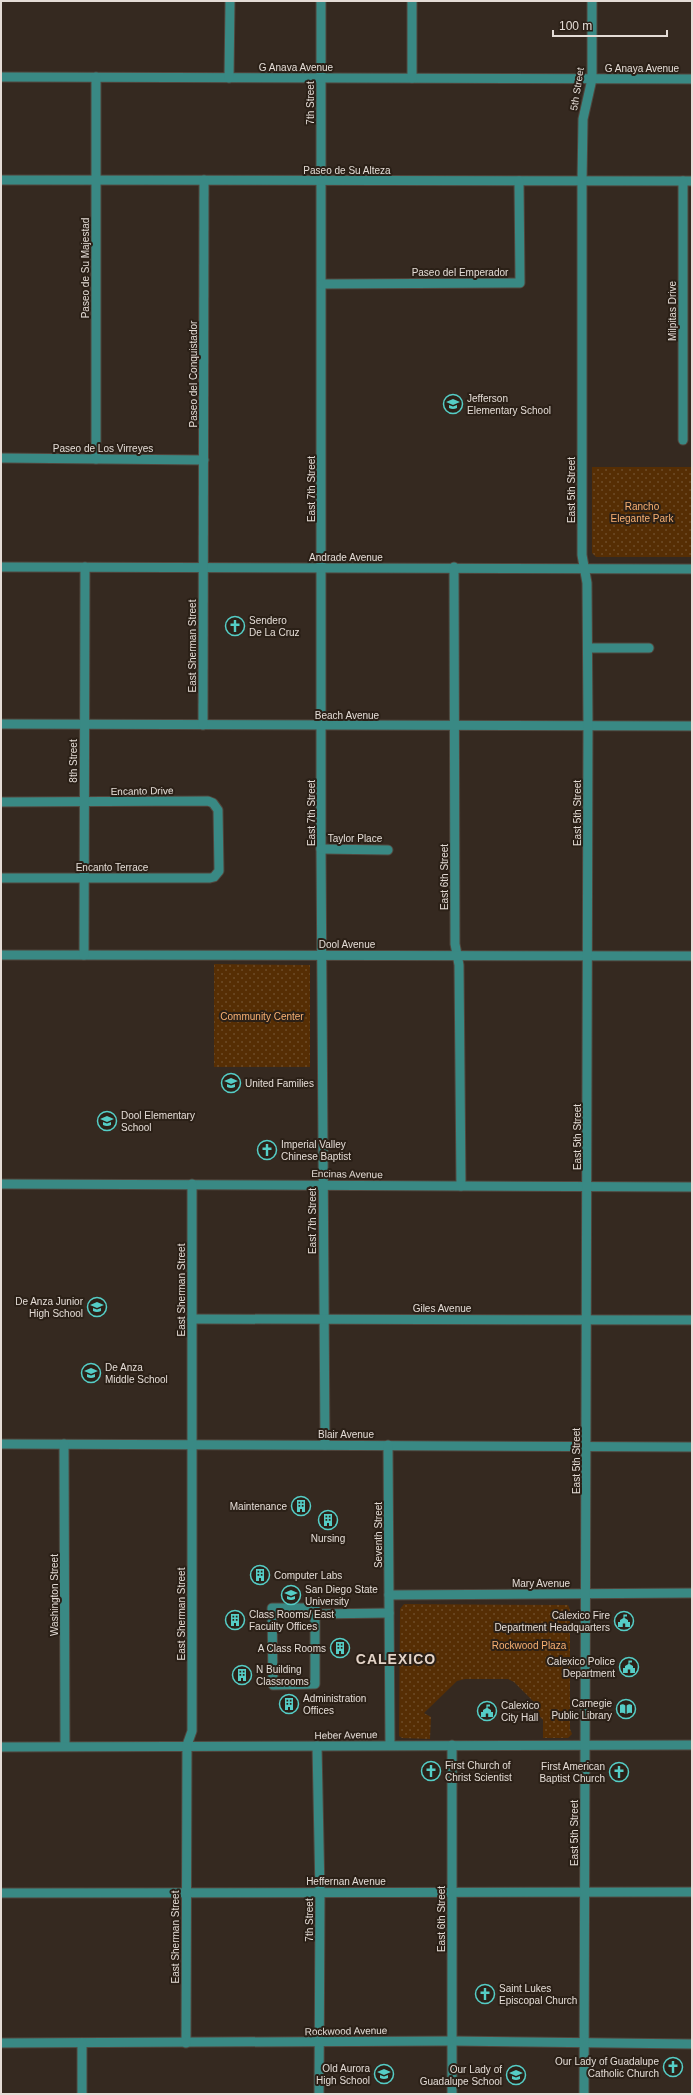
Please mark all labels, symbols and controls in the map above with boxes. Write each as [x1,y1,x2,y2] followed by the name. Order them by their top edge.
[553,12,667,38] scale bar
[559,19,592,33] text: 100 m
[259,62,334,73] street label: G Anava Avenue
[605,63,680,74] street label: G Anaya Avenue
[568,67,586,111] street label: 5th Street
[305,81,316,125] street label: 7th Street
[303,165,391,176] street label: Paseo de Su Alteza
[80,218,91,318] street label: Paseo de Su Majestad
[412,267,509,278] street label: Paseo del Emperador
[667,281,678,341] street label: Milpitas Drive
[188,320,199,427] street label: Paseo del Conquistador
[442,393,464,415] school or university icon: Jefferson Elementary School
[467,393,551,416] place label: Jefferson Elementary School
[53,443,153,454] street label: Paseo de Los Virreyes
[306,456,317,522] street label: East 7th Street
[566,457,577,523] street label: East 5th Street
[611,501,674,524] park label: Rancho Elegante Park
[309,552,383,563] street label: Andrade Avenue
[187,599,198,692] street label: East Sherman Street
[224,615,246,637] church icon: Sendero De La Cruz
[249,615,300,638] place label: Sendero De La Cruz
[315,710,380,721] street label: Beach Avenue
[68,739,79,783] street label: 8th Street
[306,780,317,846] street label: East 7th Street
[572,780,583,846] street label: East 5th Street
[111,785,174,797] street label: Encanto Drive
[328,833,383,844] street label: Taylor Place
[439,844,450,910] street label: East 6th Street
[76,862,149,873] street label: Encanto Terrace
[319,939,376,950] street label: Dool Avenue
[220,1011,304,1022] park label: Community Center
[220,1072,242,1094] school or university icon: United Families
[245,1078,314,1089] place label: United Families
[572,1104,583,1170] street label: East 5th Street
[96,1110,118,1132] school or university icon: Dool Elementary School
[121,1110,195,1133] place label: Dool Elementary School
[256,1139,278,1161] church icon: Imperial Valley Chinese Baptist
[281,1139,351,1162] place label: Imperial Valley Chinese Baptist
[311,1168,383,1180] street label: Encinas Avenue
[307,1188,318,1254] street label: East 7th Street
[176,1243,187,1336] street label: East Sherman Street
[15,1296,84,1319] place label: De Anza Junior High School
[86,1296,108,1318] school or university icon: De Anza Junior High School
[413,1303,472,1314] street label: Giles Avenue
[80,1362,102,1384] school or university icon: De Anza Middle School
[105,1362,168,1385] place label: De Anza Middle School
[571,1428,582,1494] street label: East 5th Street
[318,1429,374,1440] street label: Blair Avenue
[290,1495,312,1517] building icon: Maintenance
[230,1501,287,1512] place label: Maintenance
[373,1502,384,1568] street label: Seventh Street
[317,1509,339,1531] building icon: Nursing
[311,1533,345,1544] place label: Nursing
[49,1554,60,1636] street label: Washington Street
[249,1564,271,1586] building icon: Computer Labs
[176,1567,187,1660] street label: East Sherman Street
[274,1570,342,1581] place label: Computer Labs
[512,1578,571,1589] street label: Mary Avenue
[280,1584,302,1606] school or university icon: San Diego State University
[305,1584,378,1607] place label: San Diego State University
[224,1609,246,1631] building icon: Class Rooms/ East Facuilty Offices
[249,1609,334,1632] place label: Class Rooms/ East Facuilty Offices
[494,1610,610,1633] place label: Calexico Fire Department Headquarters
[613,1610,635,1632] public building icon: Calexico Fire Department Headquarters
[329,1637,351,1659] building icon: A Class Rooms
[492,1640,567,1651] park label: Rockwood Plaza
[258,1643,326,1654] place label: A Class Rooms
[356,1651,436,1667] district label: CALEXICO
[547,1656,615,1679] place label: Calexico Police Department
[618,1656,640,1678] public building icon: Calexico Police Department
[231,1664,253,1686] building icon: N Building Classrooms
[256,1664,309,1687] place label: N Building Classrooms
[278,1693,300,1715] building icon: Administration Offices
[303,1693,366,1716] place label: Administration Offices
[551,1698,612,1721] place label: Carnegie Public Library
[615,1698,637,1720] library icon: Carnegie Public Library
[476,1700,498,1722] public building icon: Calexico City Hall
[501,1700,540,1723] place label: Calexico City Hall
[314,1729,378,1741] street label: Heber Avenue
[420,1760,442,1782] church icon: First Church of Christ Scientist
[445,1760,512,1783] place label: First Church of Christ Scientist
[539,1761,605,1784] place label: First American Baptist Church
[608,1761,630,1783] church icon: First American Baptist Church
[569,1800,580,1866] street label: East 5th Street
[306,1876,386,1887] street label: Heffernan Avenue
[436,1886,447,1952] street label: East 6th Street
[170,1890,181,1983] street label: East Sherman Street
[304,1898,315,1942] street label: 7th Street
[474,1983,496,2005] church icon: Saint Lukes Episcopal Church
[499,1983,577,2006] place label: Saint Lukes Episcopal Church
[305,2025,388,2037] street label: Rockwood Avenue
[555,2056,659,2079] place label: Our Lady of Guadalupe Catholic Church
[662,2056,684,2078] church icon: Our Lady of Guadalupe Catholic Church
[316,2063,370,2086] place label: Old Aurora High School
[373,2063,395,2085] school or university icon: Old Aurora High School
[420,2064,502,2087] place label: Our Lady of Guadalupe School
[505,2064,527,2086] school or university icon: Our Lady of Guadalupe School

